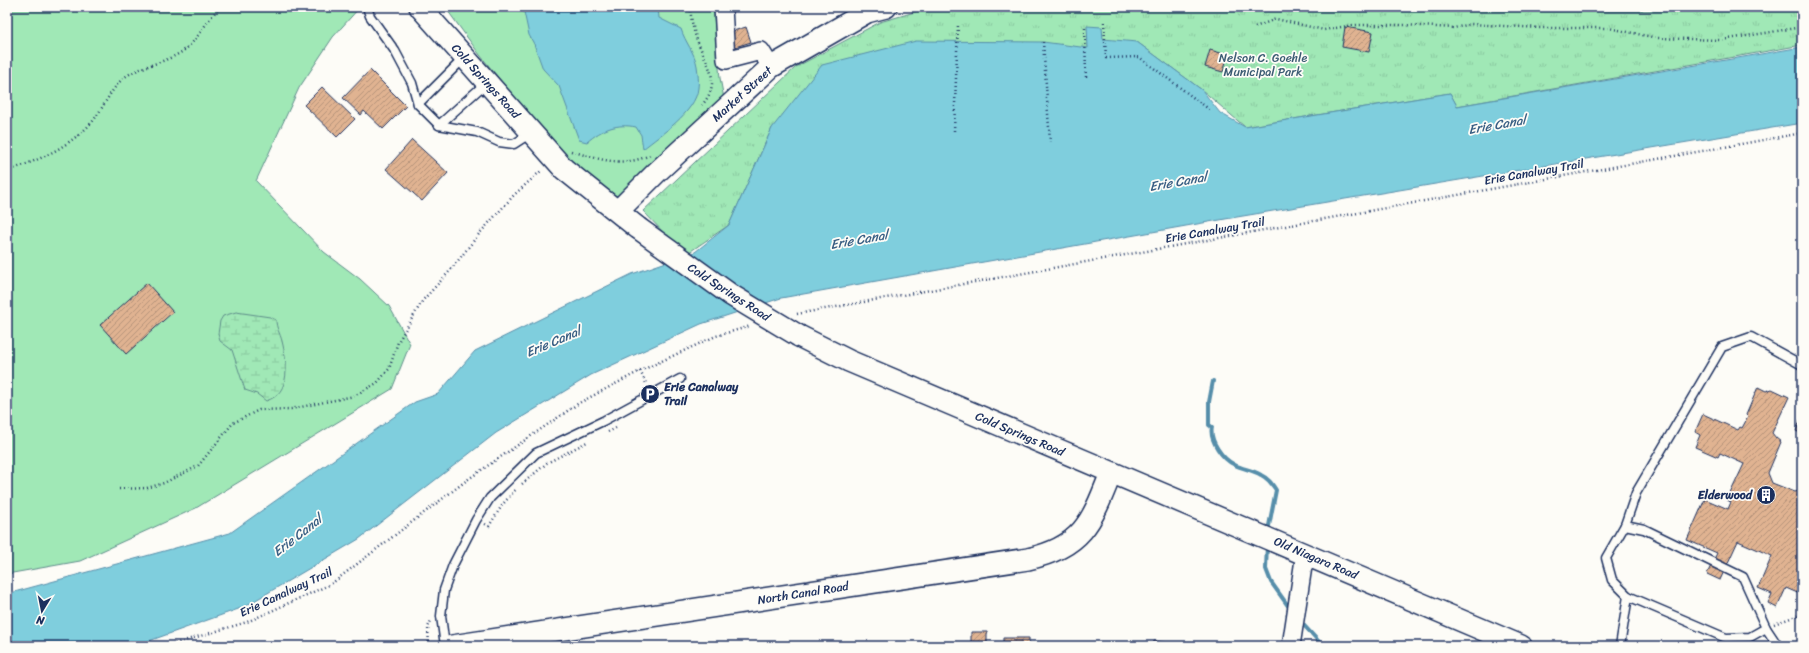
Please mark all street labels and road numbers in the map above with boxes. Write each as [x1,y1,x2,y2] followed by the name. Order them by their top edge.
[446,38,527,124] street label: Cold Springs Road
[706,60,778,128] street label: Market Street
[1482,152,1586,192] street label: Erie Canalway Trail
[1163,210,1267,250] street label: Erie Canalway Trail
[683,257,776,328] street label: Cold Springs Road
[972,405,1069,463] street label: Cold Springs Road
[1270,530,1362,586] street label: Old Niagara Road
[236,560,337,623] street label: Erie Canalway Trail
[756,575,851,611] street label: North Canal Road

